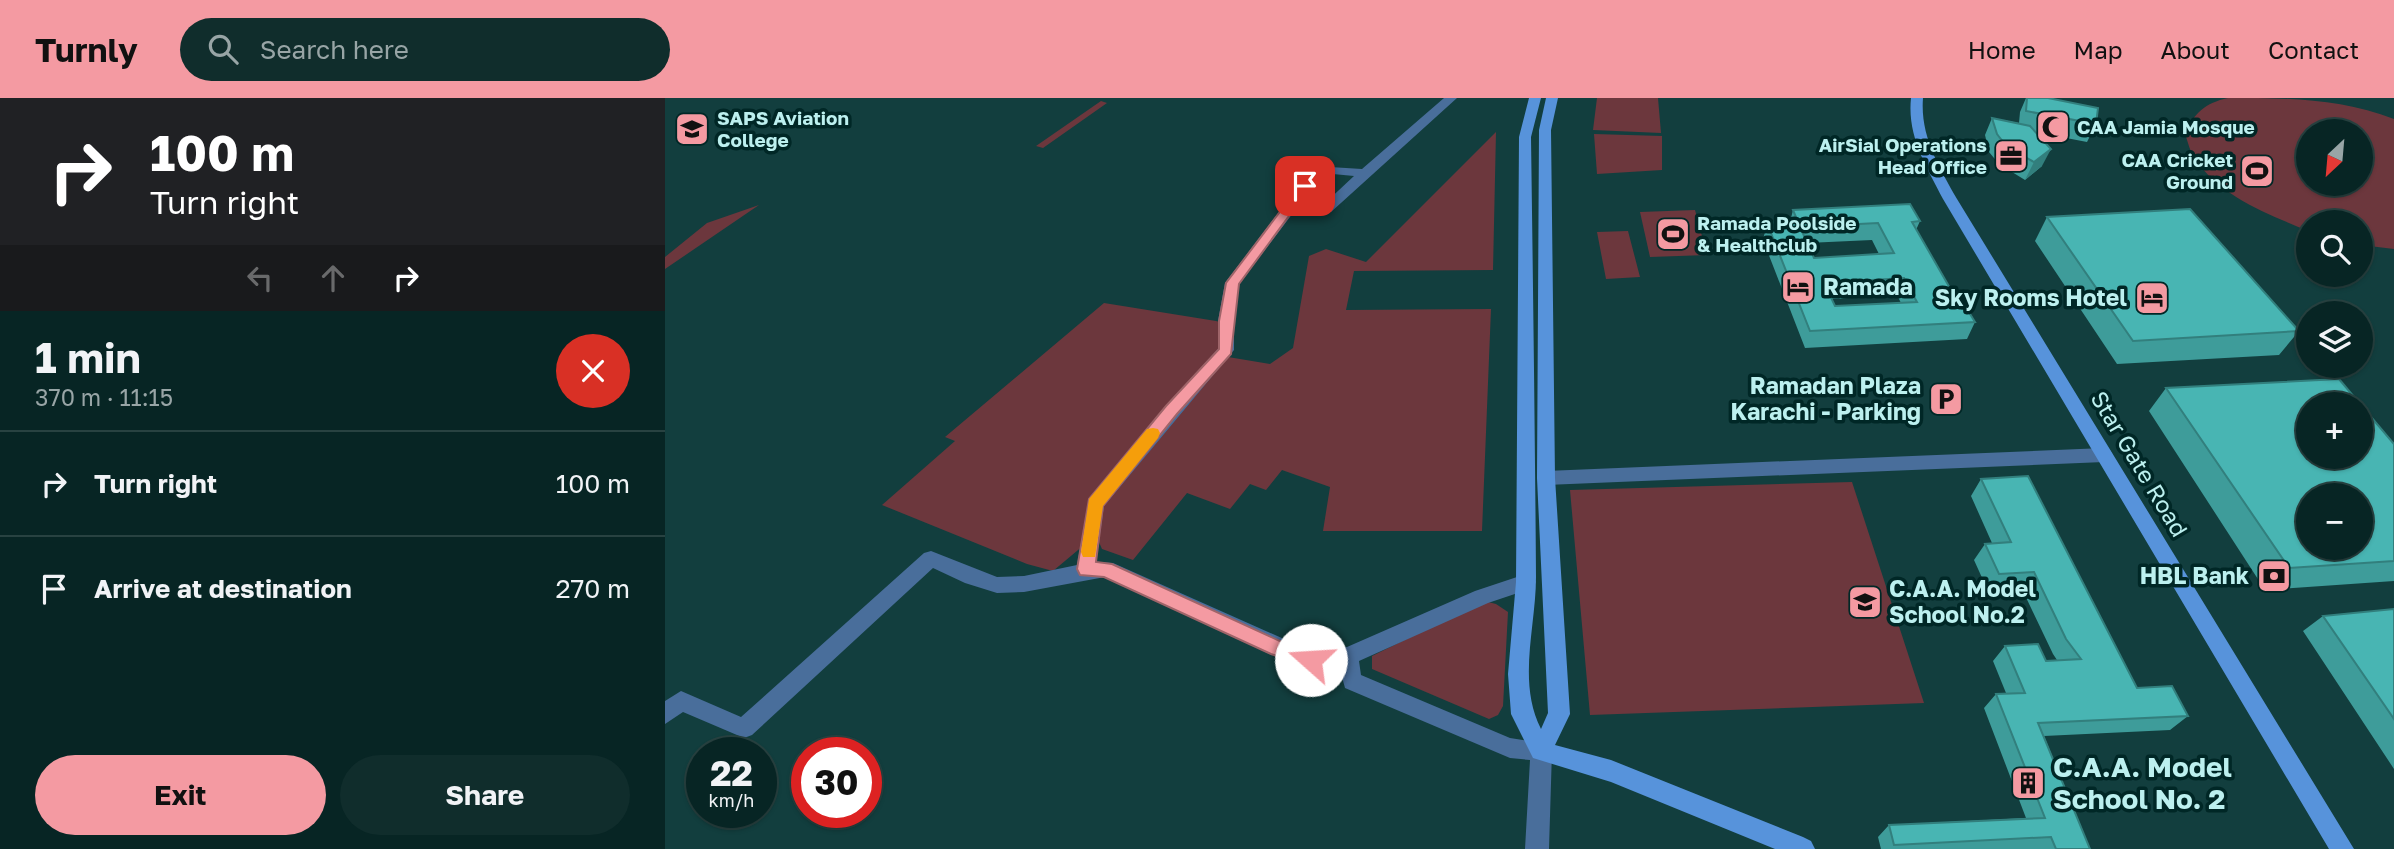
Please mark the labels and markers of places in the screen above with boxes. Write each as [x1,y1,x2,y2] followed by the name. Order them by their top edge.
[717,106,849,151] place label: SAPS Aviation College
[2034,108,2072,146] mosque icon: CAA Jamia Mosque
[673,110,711,148] school or university icon: SAPS Aviation College
[2077,115,2255,138] place label: CAA Jamia Mosque
[1819,133,1987,178] place label: AirSial Operations Head Office
[1992,137,2030,175] office icon: AirSial Operations Head Office
[2121,148,2233,193] place label: CAA Cricket Ground
[2238,152,2276,190] sports icon: CAA Cricket Ground
[1275,156,1335,216] pin
[1697,211,1857,256] place label: Ramada Poolside & Healthclub
[1654,215,1692,253] sports icon: Ramada Poolside & Healthclub
[1779,268,1817,306] hotel icon: Ramada
[1823,272,1913,300] place label: Ramada
[2133,279,2171,317] hotel icon: Sky Rooms Hotel
[1935,283,2127,311] place label: Sky Rooms Hotel
[1730,371,1921,425] place label: Ramadan Plaza Karachi - Parking
[1927,380,1965,418] parking icon: Ramadan Plaza Karachi - Parking
[2255,557,2293,595] bank icon: HBL Bank
[2140,561,2250,589] place label: HBL Bank
[1889,574,2036,628] place label: C.A.A. Model School No.2
[1846,583,1884,621] school or university icon: C.A.A. Model School No.2
[2053,750,2232,815] place label: C.A.A. Model School No. 2
[2009,764,2047,802] building icon: C.A.A. Model School No. 2

